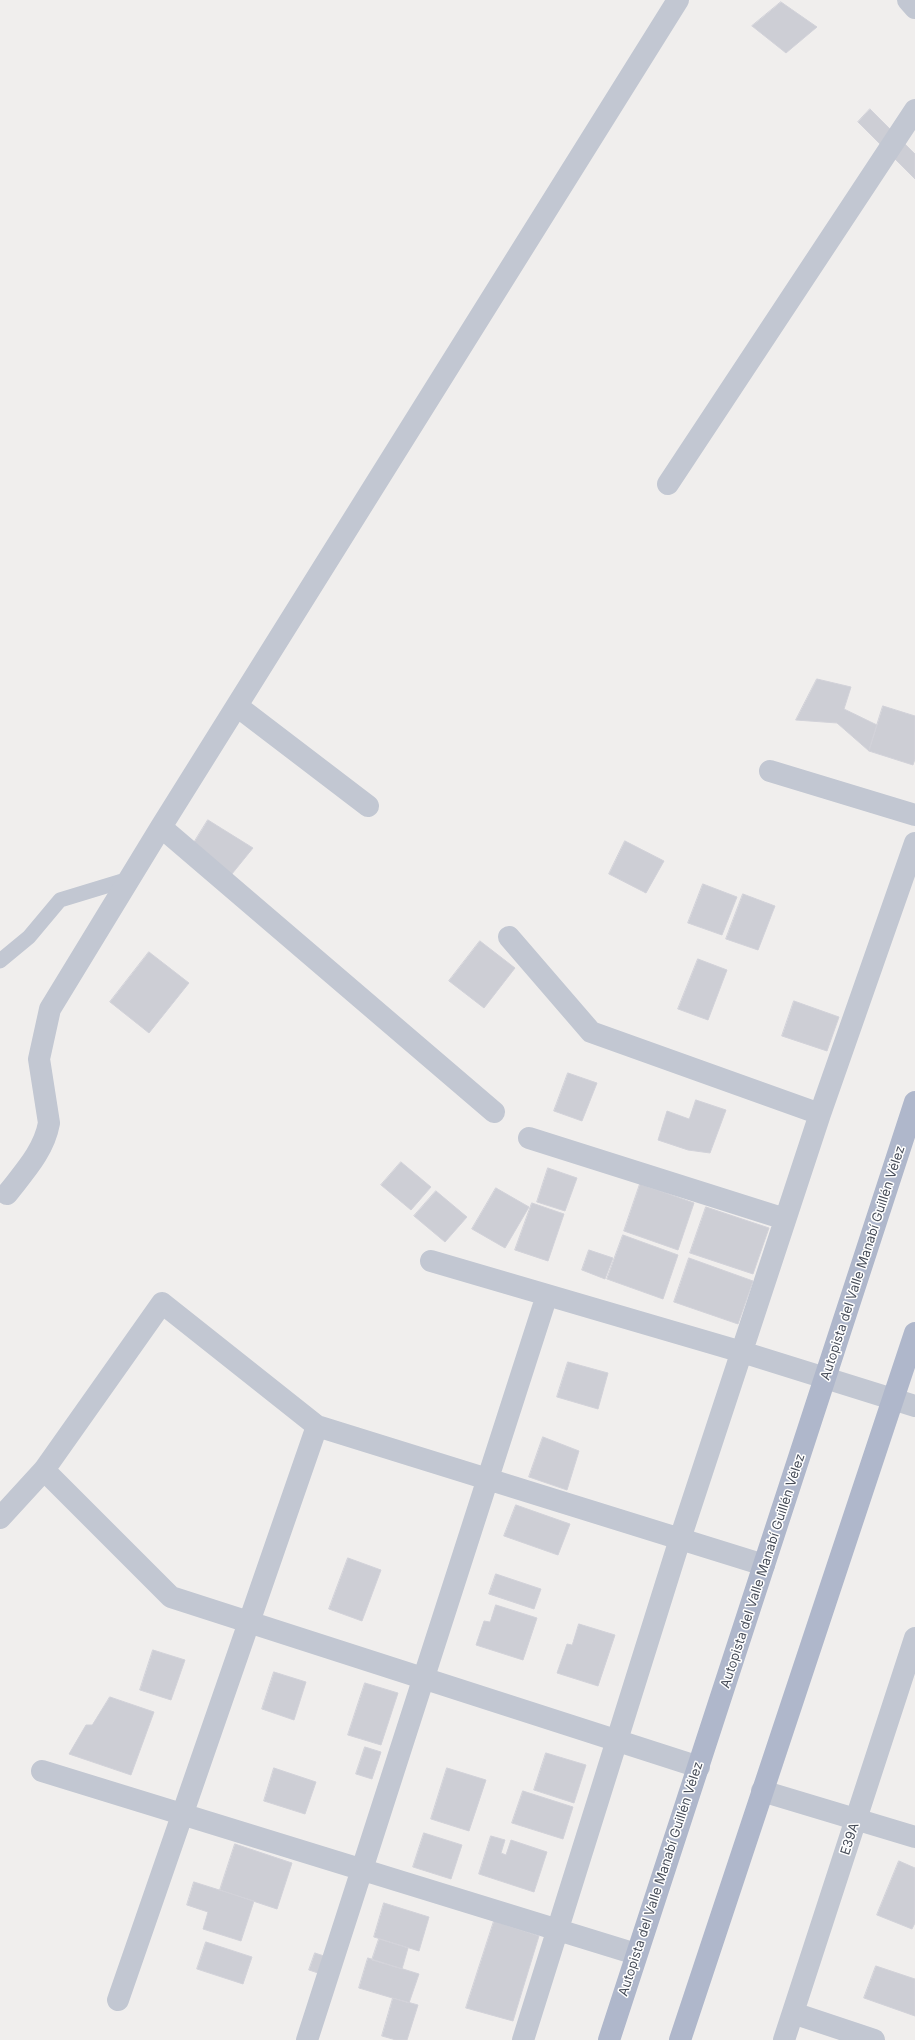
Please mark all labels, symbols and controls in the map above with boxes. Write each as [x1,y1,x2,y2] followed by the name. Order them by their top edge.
[818,1144,908,1382] street label: Autopista del Valle Manabí Guillén Vélez
[718,1452,808,1690] street label: Autopista del Valle Manabí Guillén Vélez
[616,1760,706,1998] street label: Autopista del Valle Manabí Guillén Vélez
[838,1821,862,1857] street label: E39A

